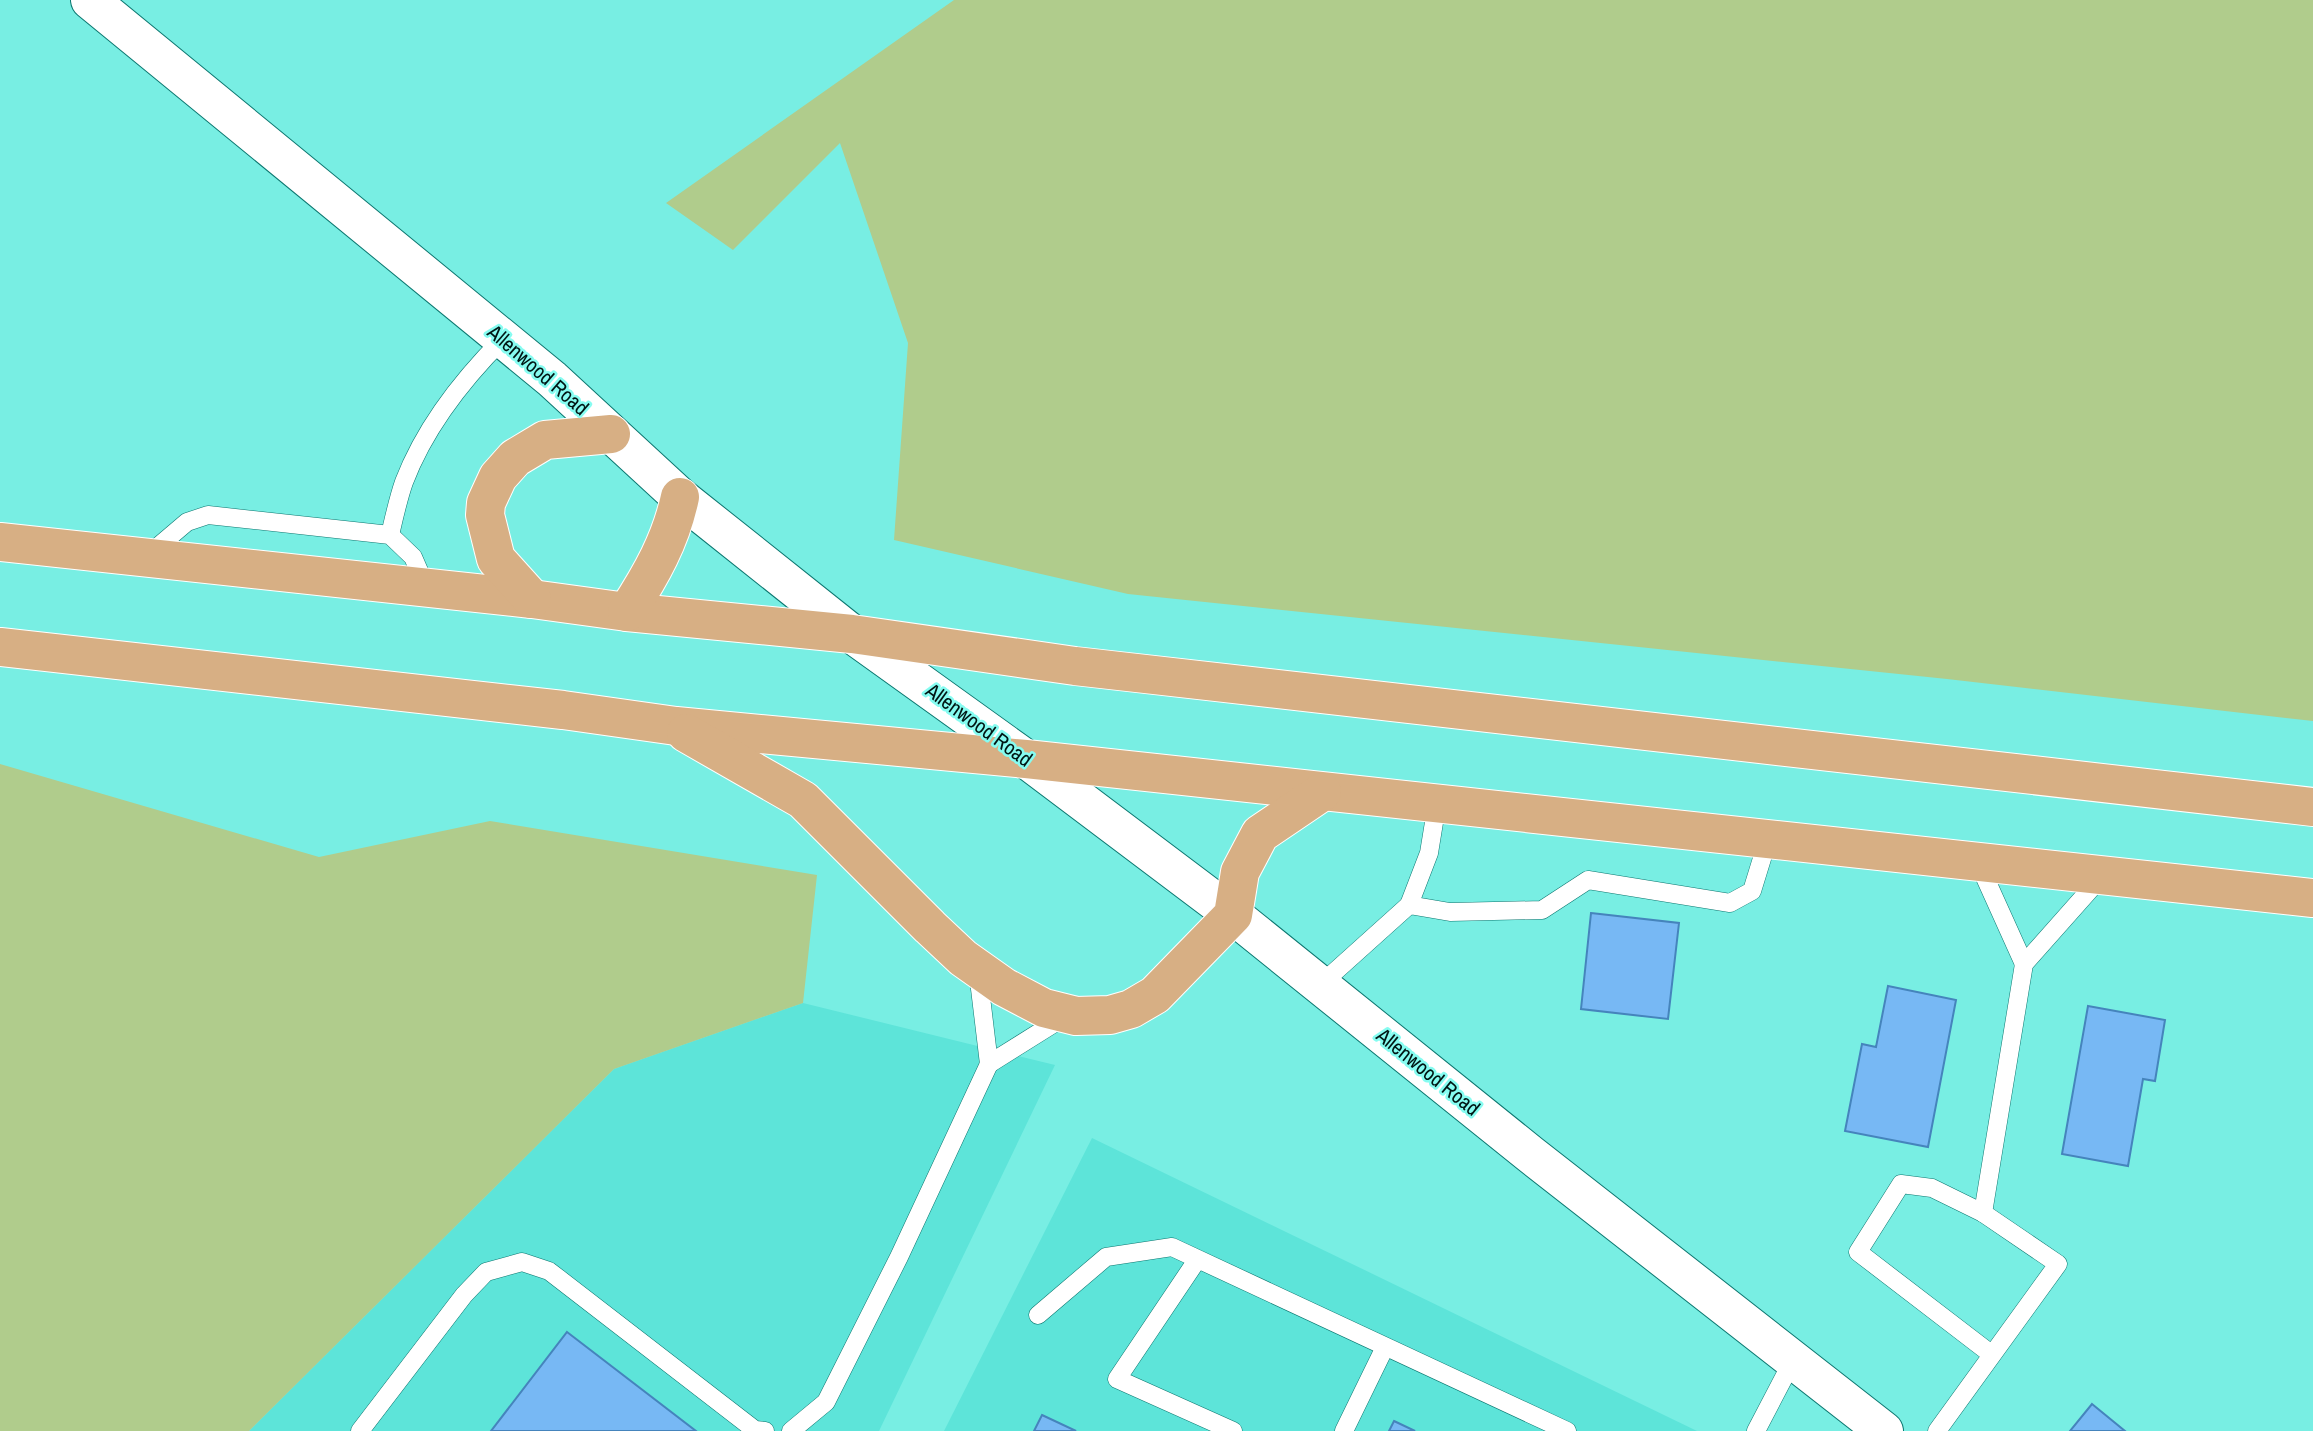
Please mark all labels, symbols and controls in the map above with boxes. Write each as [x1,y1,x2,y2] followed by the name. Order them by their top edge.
[481,317,595,422] street label: Allenwood Road
[919,675,1039,773] street label: Allenwood Road
[1370,1020,1486,1122] street label: Allenwood Road

